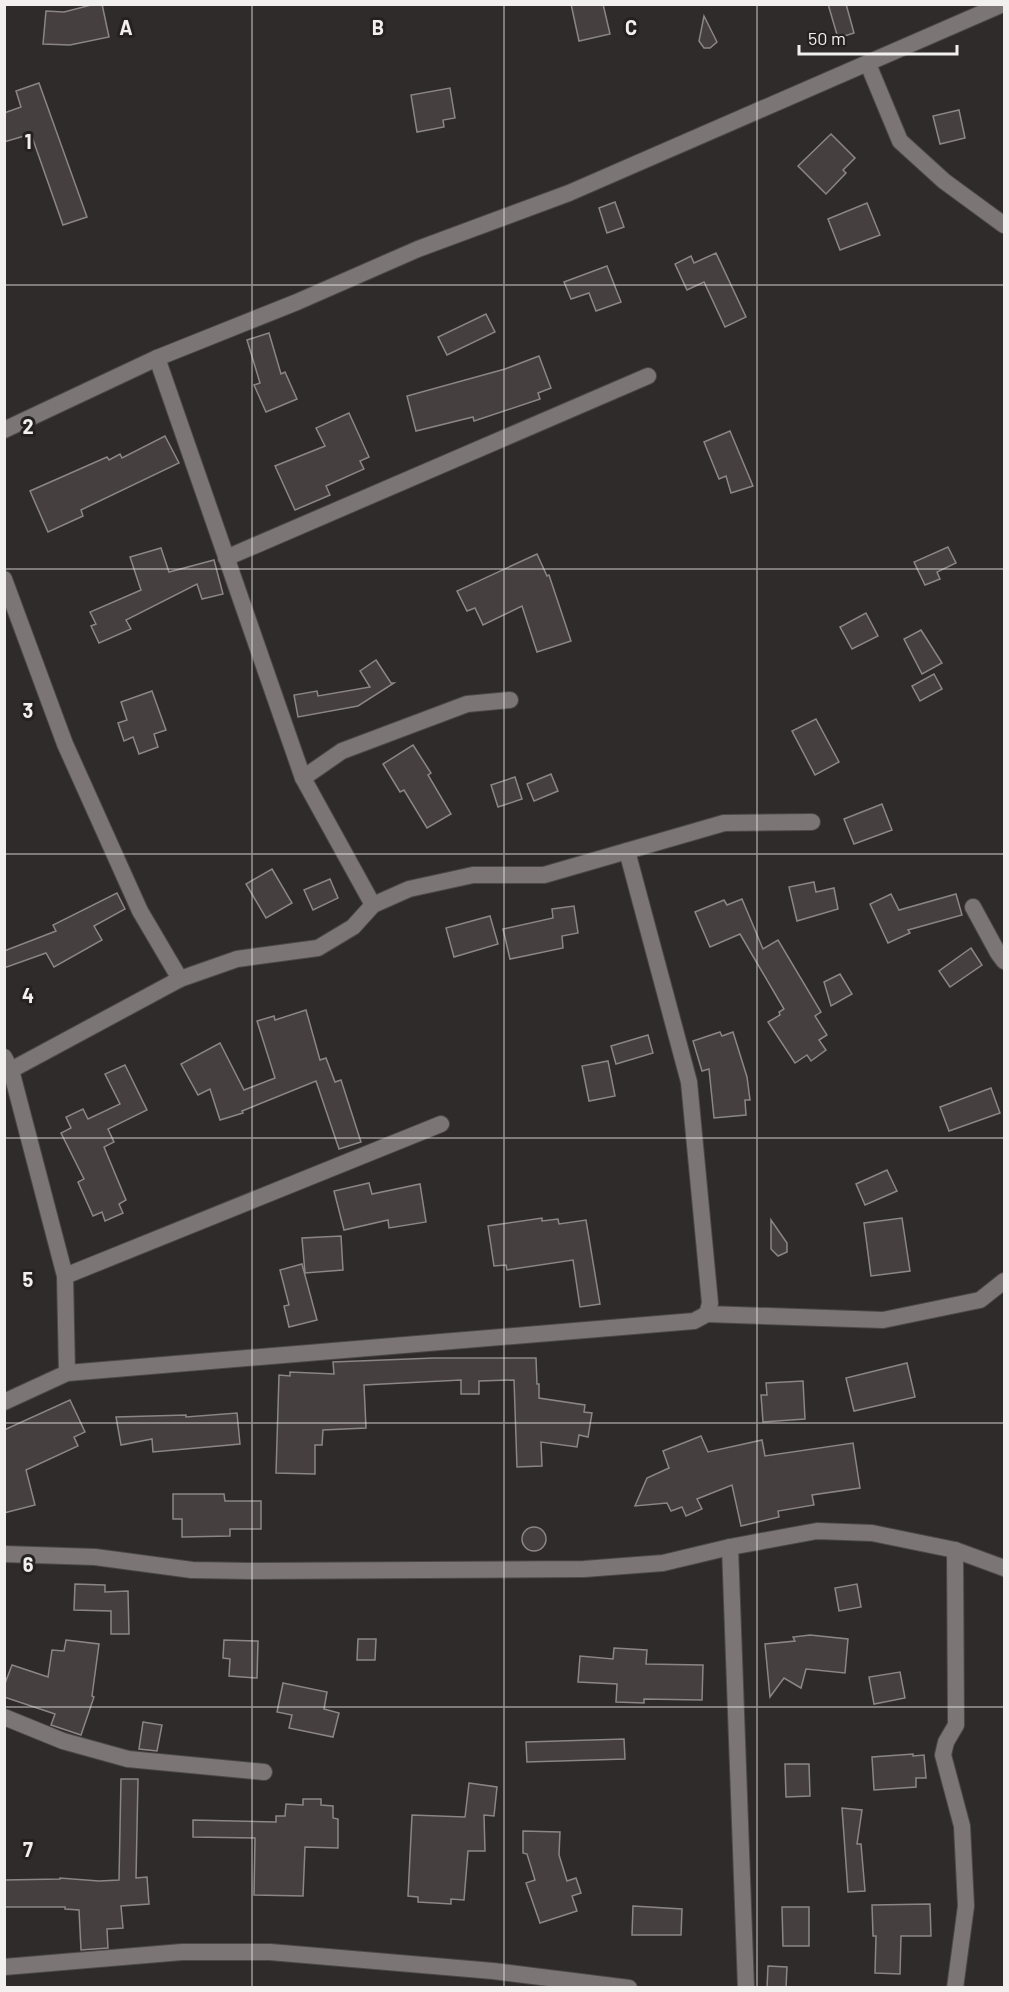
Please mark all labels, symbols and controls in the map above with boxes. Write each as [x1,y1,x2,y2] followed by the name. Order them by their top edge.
[119,15,133,39] text: A
[372,15,384,39] text: B
[625,15,637,39] text: C
[799,18,956,56] scale bar
[808,27,846,49] text: 50 m
[24,129,32,153] text: 1
[22,414,34,438] text: 2
[23,698,33,722] text: 3
[22,983,34,1007] text: 4
[23,1267,34,1291] text: 5
[23,1552,34,1576] text: 6
[23,1837,33,1861] text: 7

